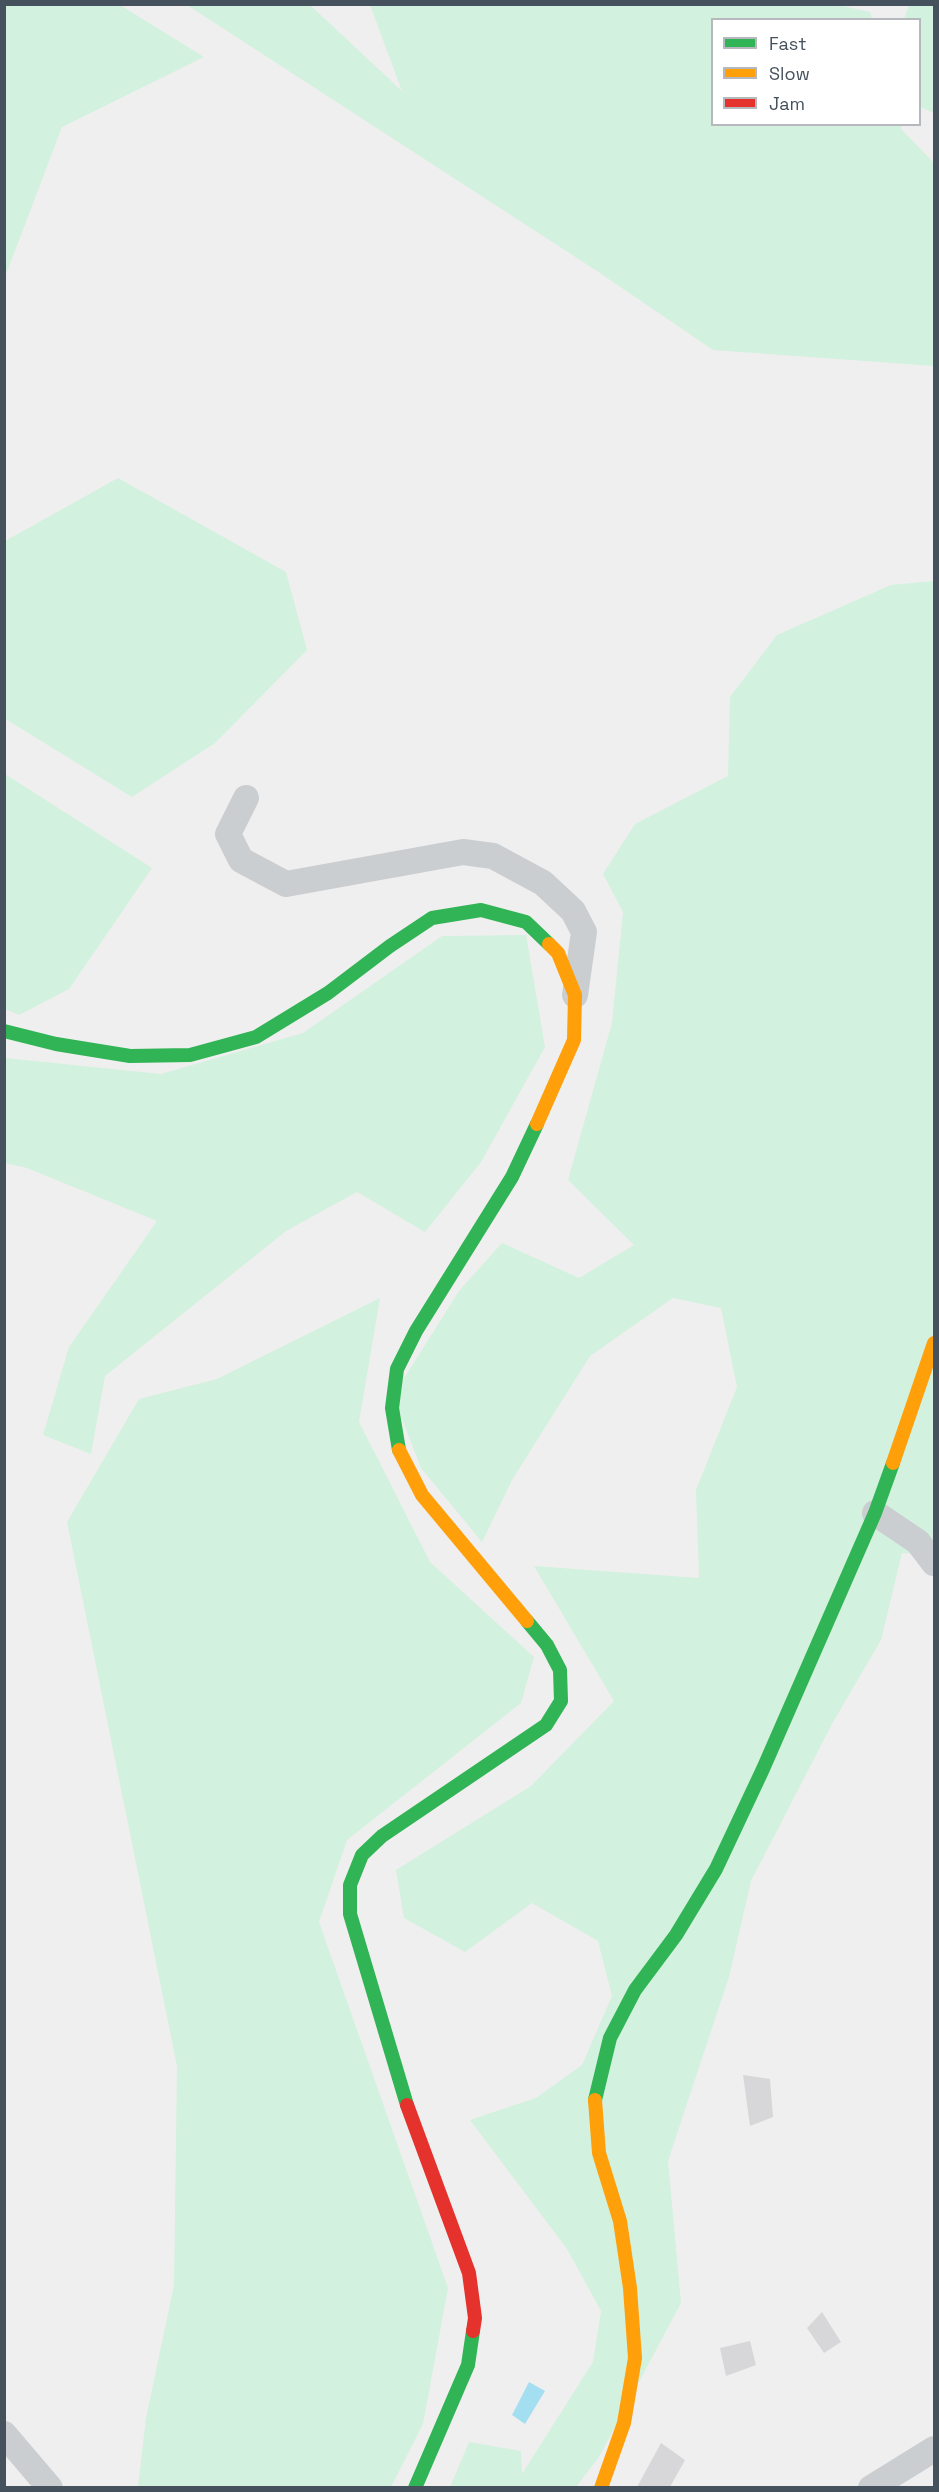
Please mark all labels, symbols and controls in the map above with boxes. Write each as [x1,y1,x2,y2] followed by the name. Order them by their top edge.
[711,18,921,126] legend
[769,32,806,55] text: Fast
[769,62,810,85] text: Slow
[769,92,805,115] text: Jam

